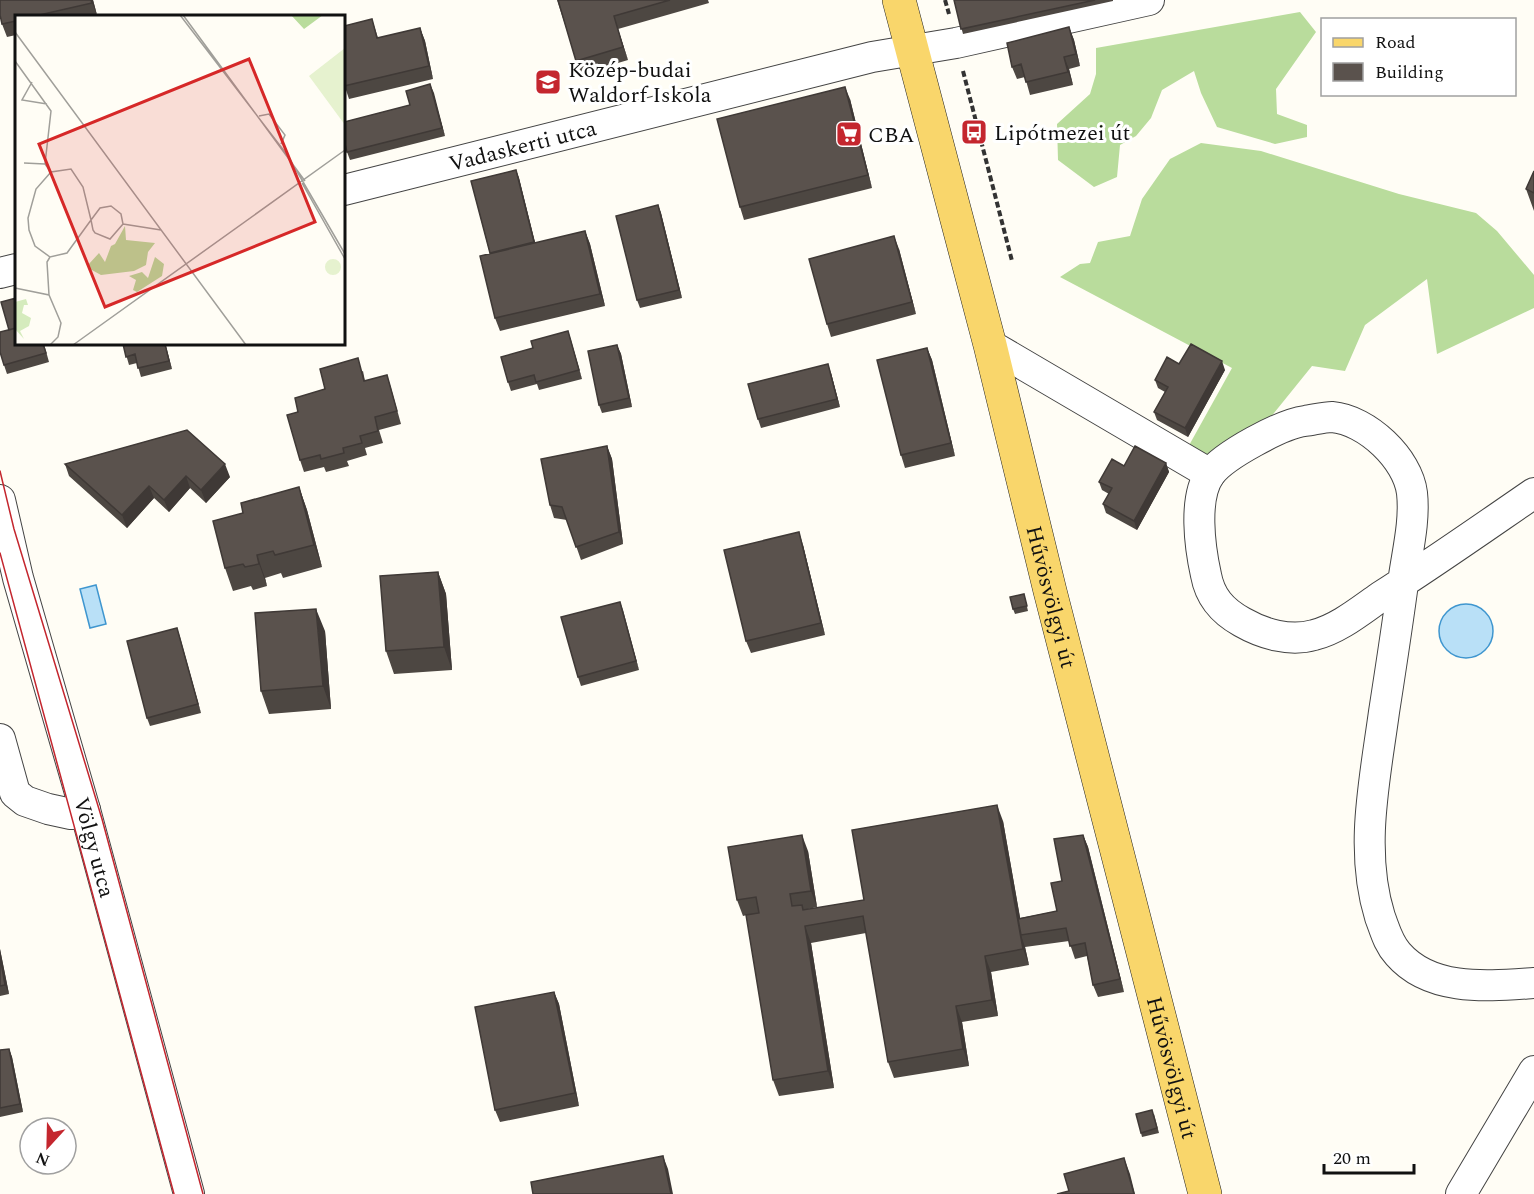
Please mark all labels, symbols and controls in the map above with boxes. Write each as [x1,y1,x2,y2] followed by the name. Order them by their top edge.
[15,15,345,345] inset map
[1321,18,1516,96] legend
[1375,29,1416,56] text: Road
[568,54,712,112] place label: Közép-budai Waldorf Iskola
[1375,59,1444,86] text: Building
[533,67,563,97] school or university icon: Közép-budai Waldorf Iskola
[445,112,600,181] street label: Vadaskerti utca
[959,117,989,147] bus stop icon: Lipótmezei út
[994,117,1131,150] place label: Lipótmezei út
[834,119,864,149] supermarket icon: CBA
[868,119,915,152] place label: CBA
[1017,522,1084,672] street label: Hűvösvölgyi út
[64,793,123,902] street label: Völgy utca
[1137,993,1205,1143] street label: Hűvösvölgyi út
[18,1116,78,1176] north arrow
[1324,1137,1414,1175] scale bar
[32,1145,53,1173] text: N
[1333,1145,1371,1172] text: 20 m

